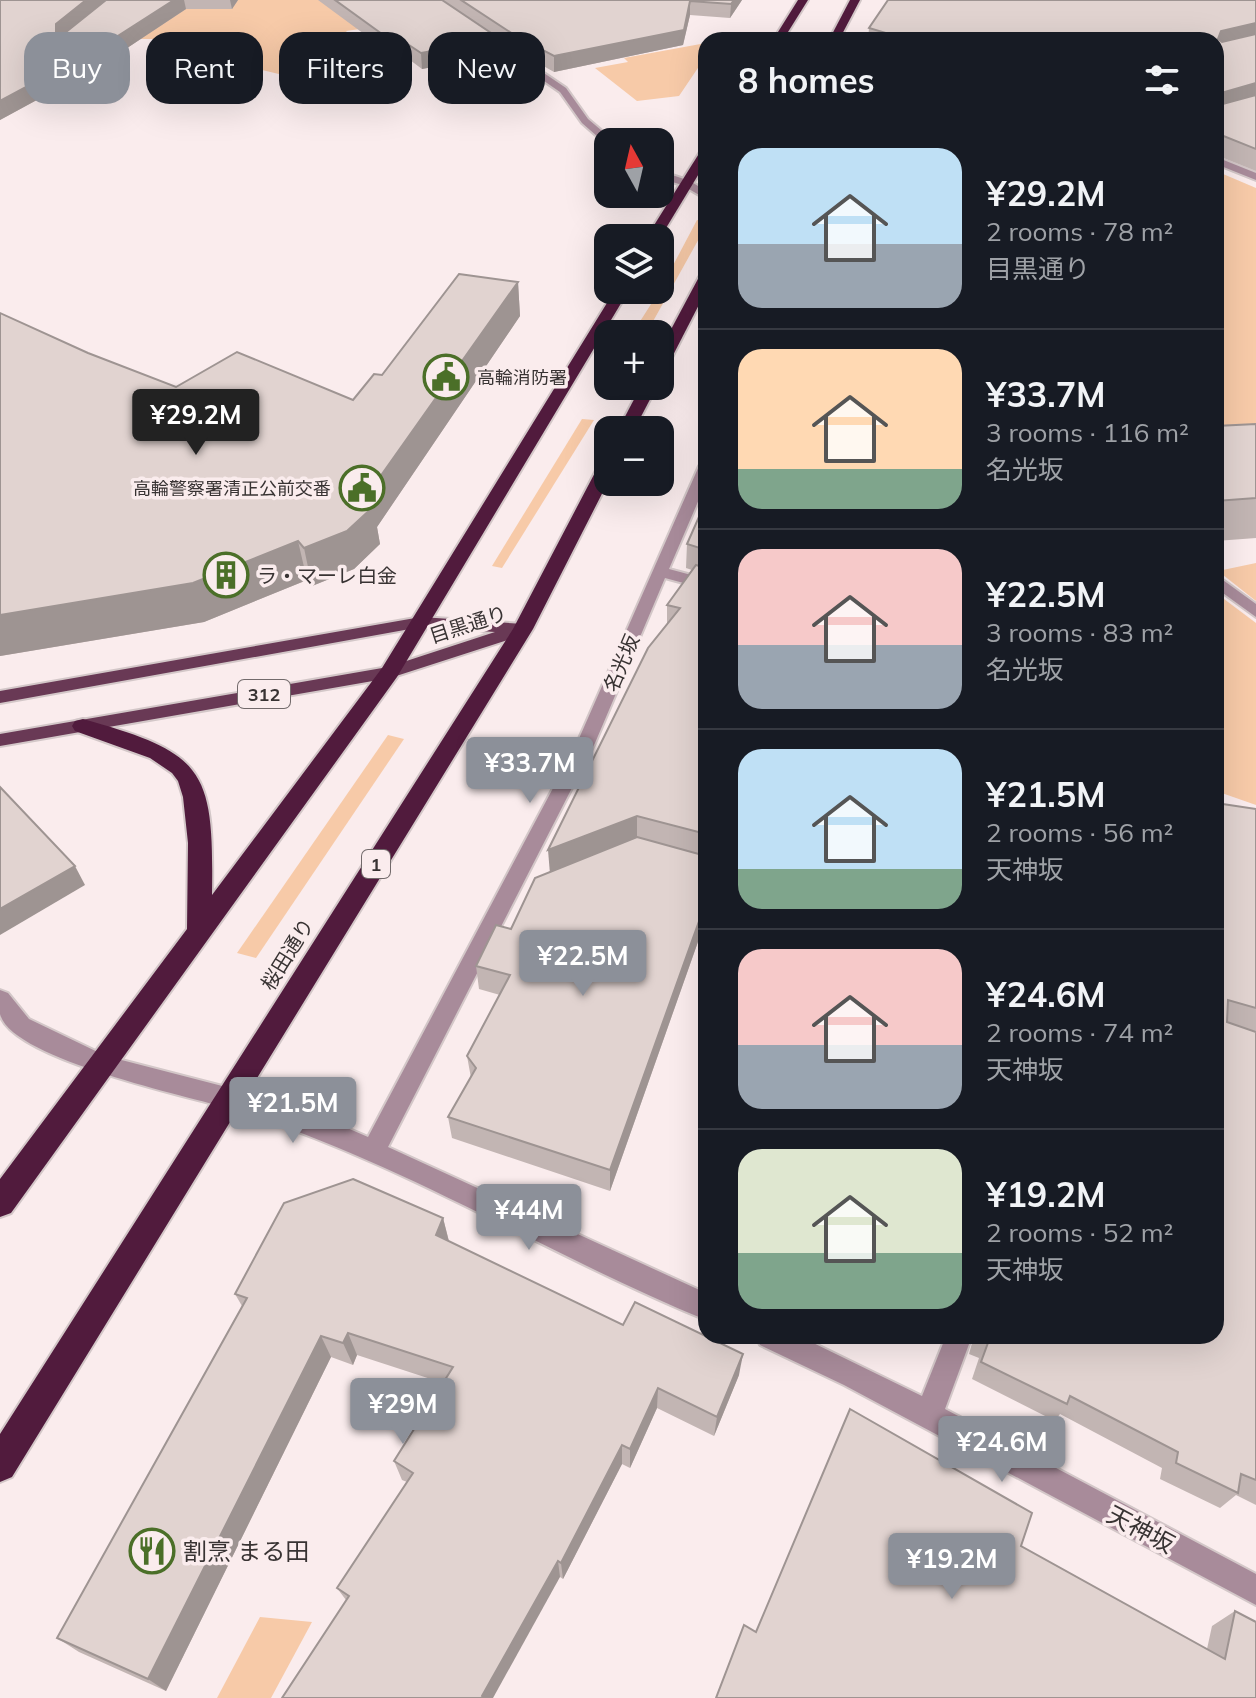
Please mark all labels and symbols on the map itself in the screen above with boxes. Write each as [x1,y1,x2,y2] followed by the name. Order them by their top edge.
[594,128,674,208] north arrow
[422,353,470,401] public building icon: 高輪消防署
[477,366,567,389] place label: 高輪消防署
[131,389,261,457] pin: ¥29.2M
[338,464,386,512] public building icon: 高輪警察署清正公前交番
[133,477,331,500] place label: 高輪警察署清正公前交番
[202,551,250,599] building icon: ラ・マーレ白金
[257,563,397,588] place label: ラ・マーレ白金
[426,600,510,648] street label: 目黒通り
[598,631,644,695] street label: 名光坂
[238,680,290,708] road number: 312
[465,737,595,805] pin: ¥33.7M
[362,850,390,878] road number: 1
[255,913,319,995] street label: 桜田通り
[518,930,648,998] pin: ¥22.5M
[228,1077,358,1145] pin: ¥21.5M
[482,1184,576,1252] pin: ¥44M
[356,1378,450,1446] pin: ¥29M
[937,1416,1067,1484] pin: ¥24.6M
[1102,1499,1180,1559] street label: 天神坂
[128,1527,176,1575] restaurant icon: 割烹 まる田
[887,1533,1017,1601] pin: ¥19.2M
[183,1536,309,1566] place label: 割烹 まる田

